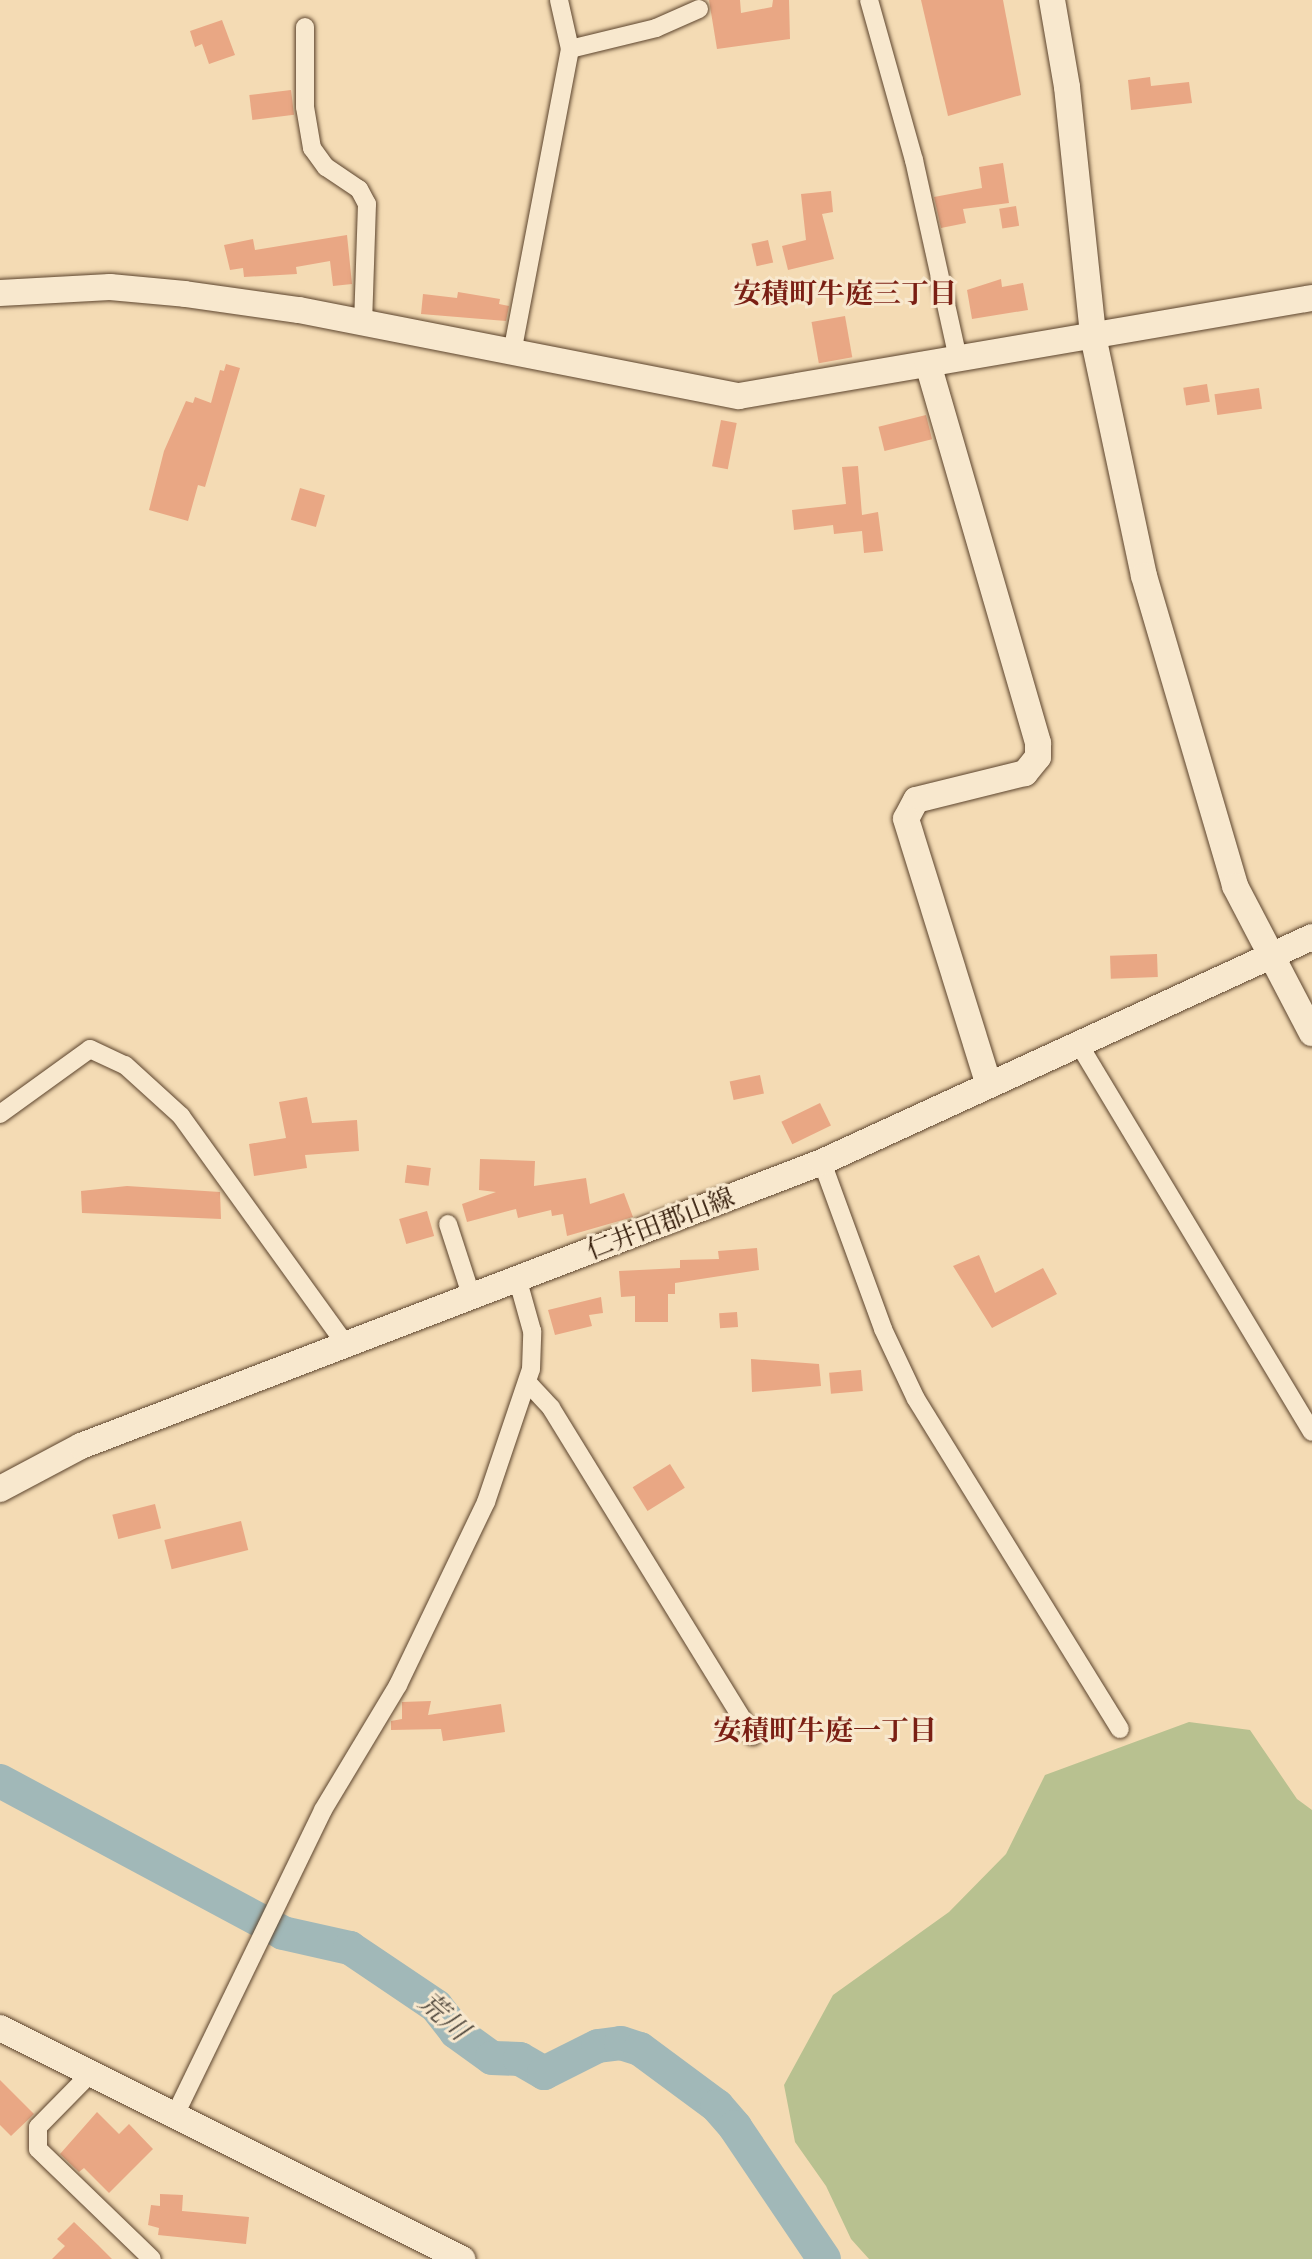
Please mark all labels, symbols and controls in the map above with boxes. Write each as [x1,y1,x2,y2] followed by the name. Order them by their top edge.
[733,278,957,312] district label: 安積町牛庭三丁目
[583,1182,739,1268] street label: 仁井田郡山線
[713,1715,937,1749] district label: 安積町牛庭一丁目
[411,1986,475,2048] water label: 荒川

